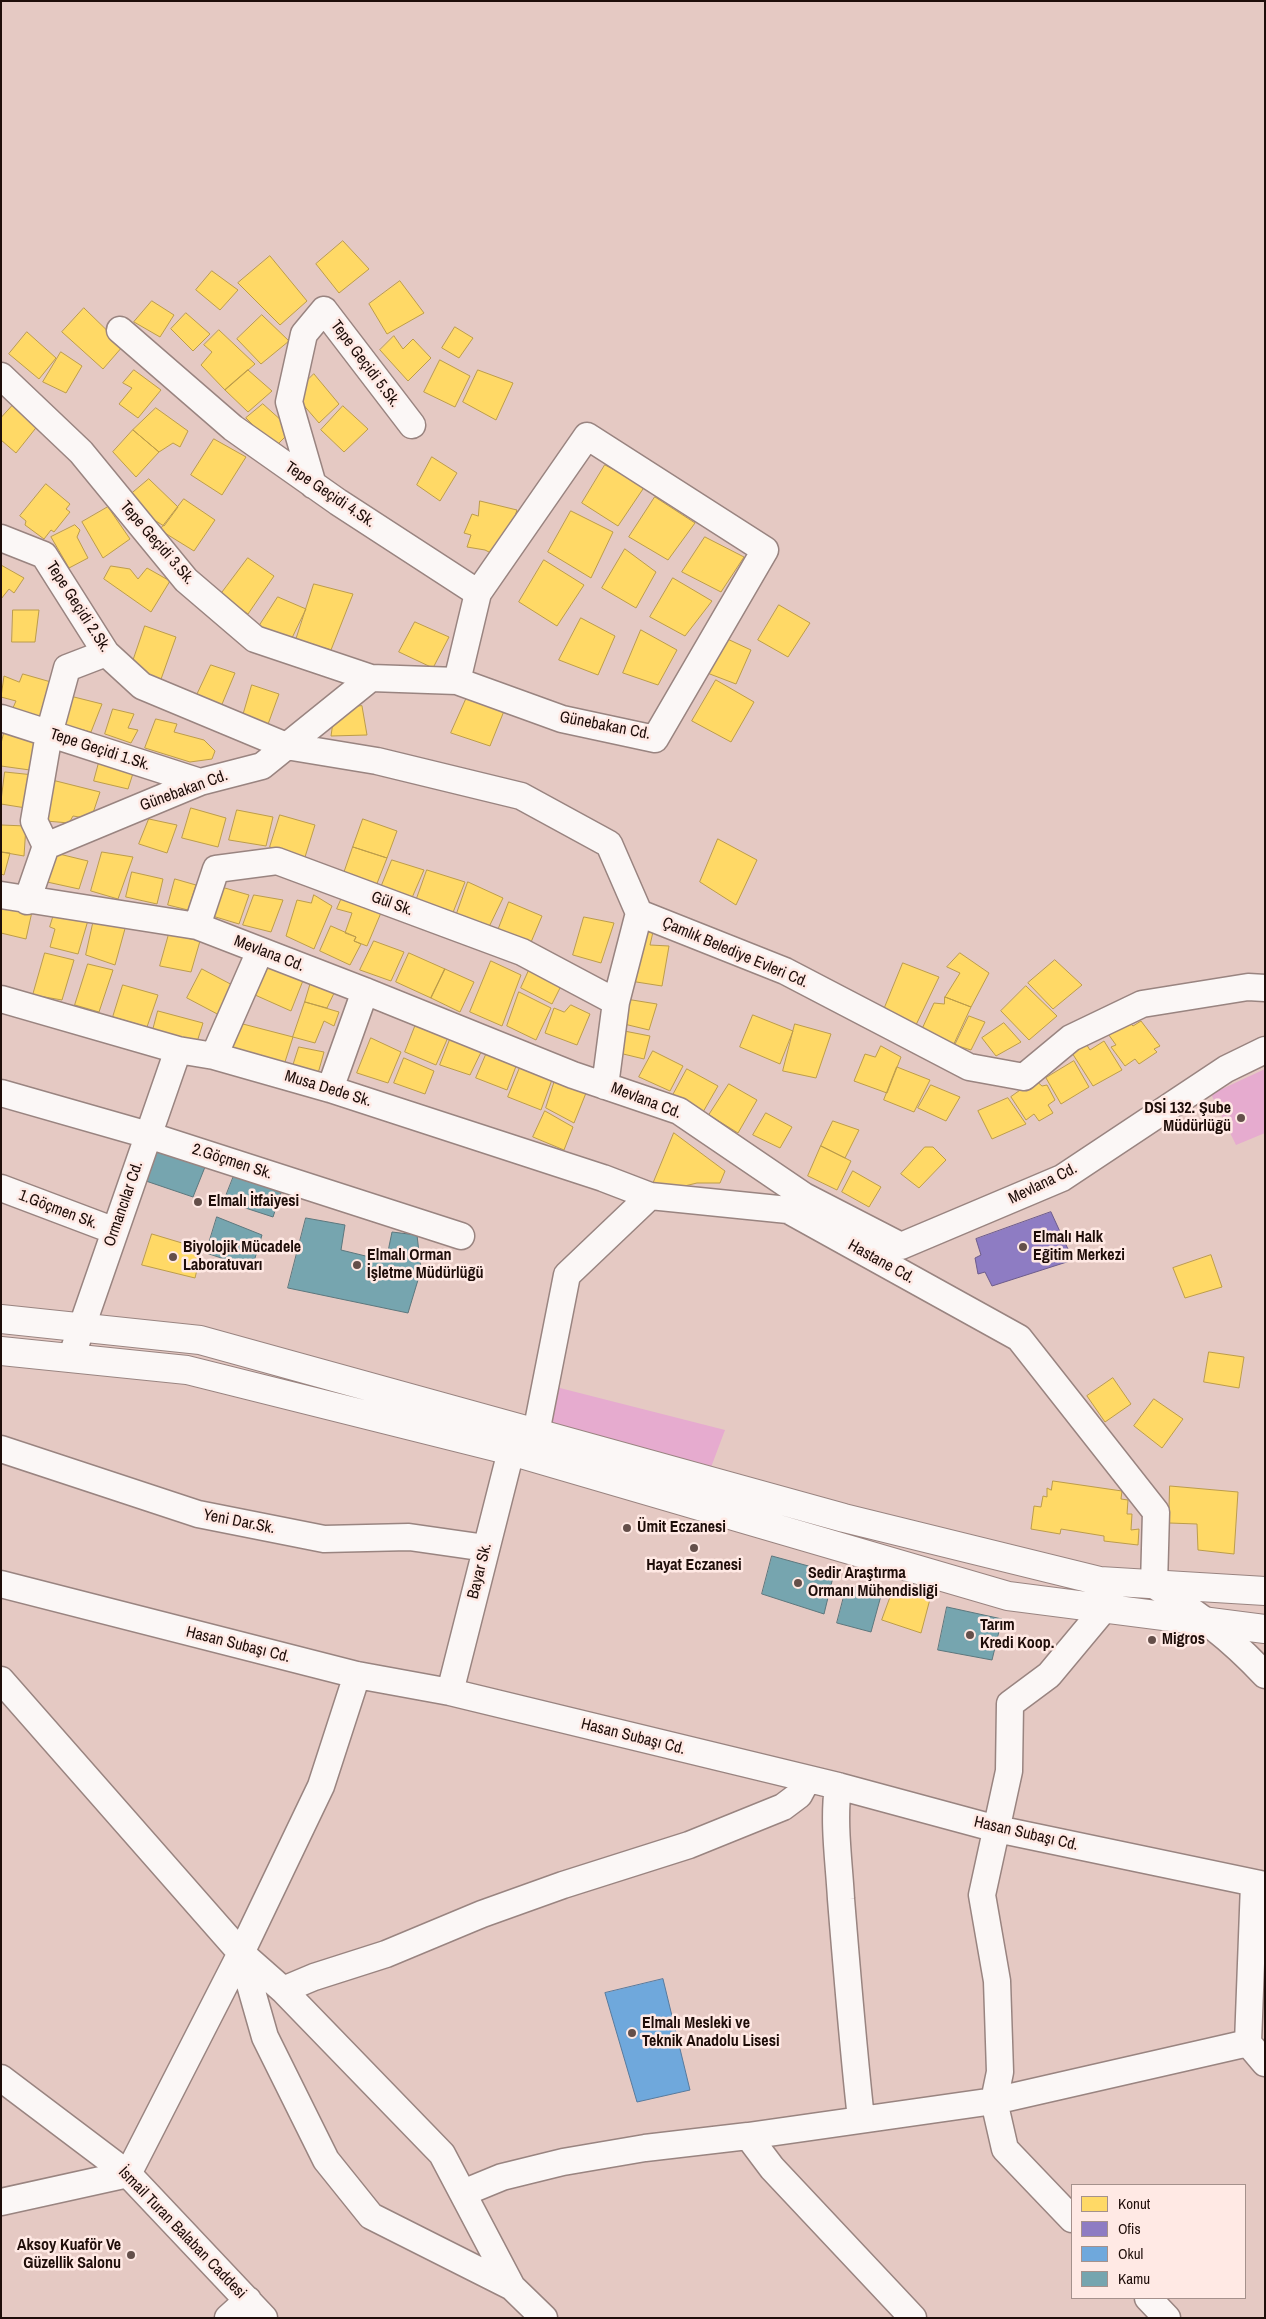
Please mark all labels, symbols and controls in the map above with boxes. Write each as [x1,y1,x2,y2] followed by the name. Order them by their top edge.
[326,317,404,411] street label: Tepe Geçidi 5.Sk.
[281,458,379,532] street label: Tepe Geçidi 4.Sk.
[116,497,198,589] street label: Tepe Geçidi 3.Sk.
[42,558,114,656] street label: Tepe Geçidi 2.Sk.
[558,708,652,744] street label: Günebakan Cd.
[47,725,153,775] street label: Tepe Geçidi 1.Sk.
[138,766,230,816] street label: Günebakan Cd.
[369,888,415,920] street label: Gül Sk.
[659,914,811,992] street label: Çamlık Belediye Evleri Cd.
[231,932,307,976] street label: Mevlana Cd.
[282,1067,374,1111] street label: Musa Dede Sk.
[608,1079,684,1123] street label: Mevlana Cd.
[1144,1099,1231,1137] place label: DSİ 132. Şube Müdürlüğü
[1235,1112,1247,1124] marker: DSİ 132. Şube Müdürlüğü
[189,1140,275,1184] street label: 2.Göçmen Sk.
[100,1159,148,1249] street label: Ormancılar Cd.
[1006,1159,1080,1209] street label: Mevlana Cd.
[16,1186,100,1234] street label: 1.Göçmen Sk.
[208,1192,299,1212] place label: Elmalı İtfaiyesi
[192,1196,204,1208] marker: Elmalı İtfaiyesi
[1033,1228,1125,1266] place label: Elmalı Halk Eğitim Merkezi
[844,1236,918,1288] street label: Hastane Cd.
[183,1238,301,1276] place label: Biyolojik Mücadele Laboratuvarı
[1017,1241,1029,1253] marker: Elmalı Halk Eğitim Merkezi
[367,1246,484,1284] place label: Elmalı Orman İşletme Müdürlüğü
[167,1251,179,1263] marker: Biyolojik Mücadele Laboratuvarı
[351,1259,363,1271] marker: Elmalı Orman İşletme Müdürlüğü
[202,1506,276,1538] street label: Yeni Dar.Sk.
[637,1518,726,1538] place label: Ümit Eczanesi
[621,1522,633,1534] marker: Ümit Eczanesi
[464,1541,496,1601] street label: Bayar Sk.
[688,1542,700,1554] marker: Hayat Eczanesi
[646,1556,742,1576] place label: Hayat Eczanesi
[808,1564,938,1602] place label: Sedir Araştırma Ormanı Mühendisliği
[792,1577,804,1589] marker: Sedir Araştırma Ormanı Mühendisliği
[980,1616,1054,1654] place label: Tarım Kredi Koop.
[184,1623,292,1667] street label: Hasan Subaşı Cd.
[964,1629,976,1641] marker: Tarım Kredi Koop.
[1162,1630,1205,1650] place label: Migros
[1146,1634,1158,1646] marker: Migros
[579,1715,687,1759] street label: Hasan Subaşı Cd.
[972,1813,1080,1855] street label: Hasan Subaşı Cd.
[642,2014,780,2052] place label: Elmalı Mesleki ve Teknik Anadolu Lisesi
[626,2027,638,2039] marker: Elmalı Mesleki ve Teknik Anadolu Lisesi
[114,2163,250,2303] street label: İsmail Turan Balaban Caddesi
[1071,2184,1246,2299] legend
[1118,2193,1150,2214] text: Konut
[1118,2218,1141,2239] text: Ofis
[17,2236,121,2274] place label: Aksoy Kuaför Ve Güzellik Salonu
[1118,2243,1143,2264] text: Okul
[125,2249,137,2261] marker: Aksoy Kuaför Ve Güzellik Salonu
[1118,2268,1150,2289] text: Kamu

